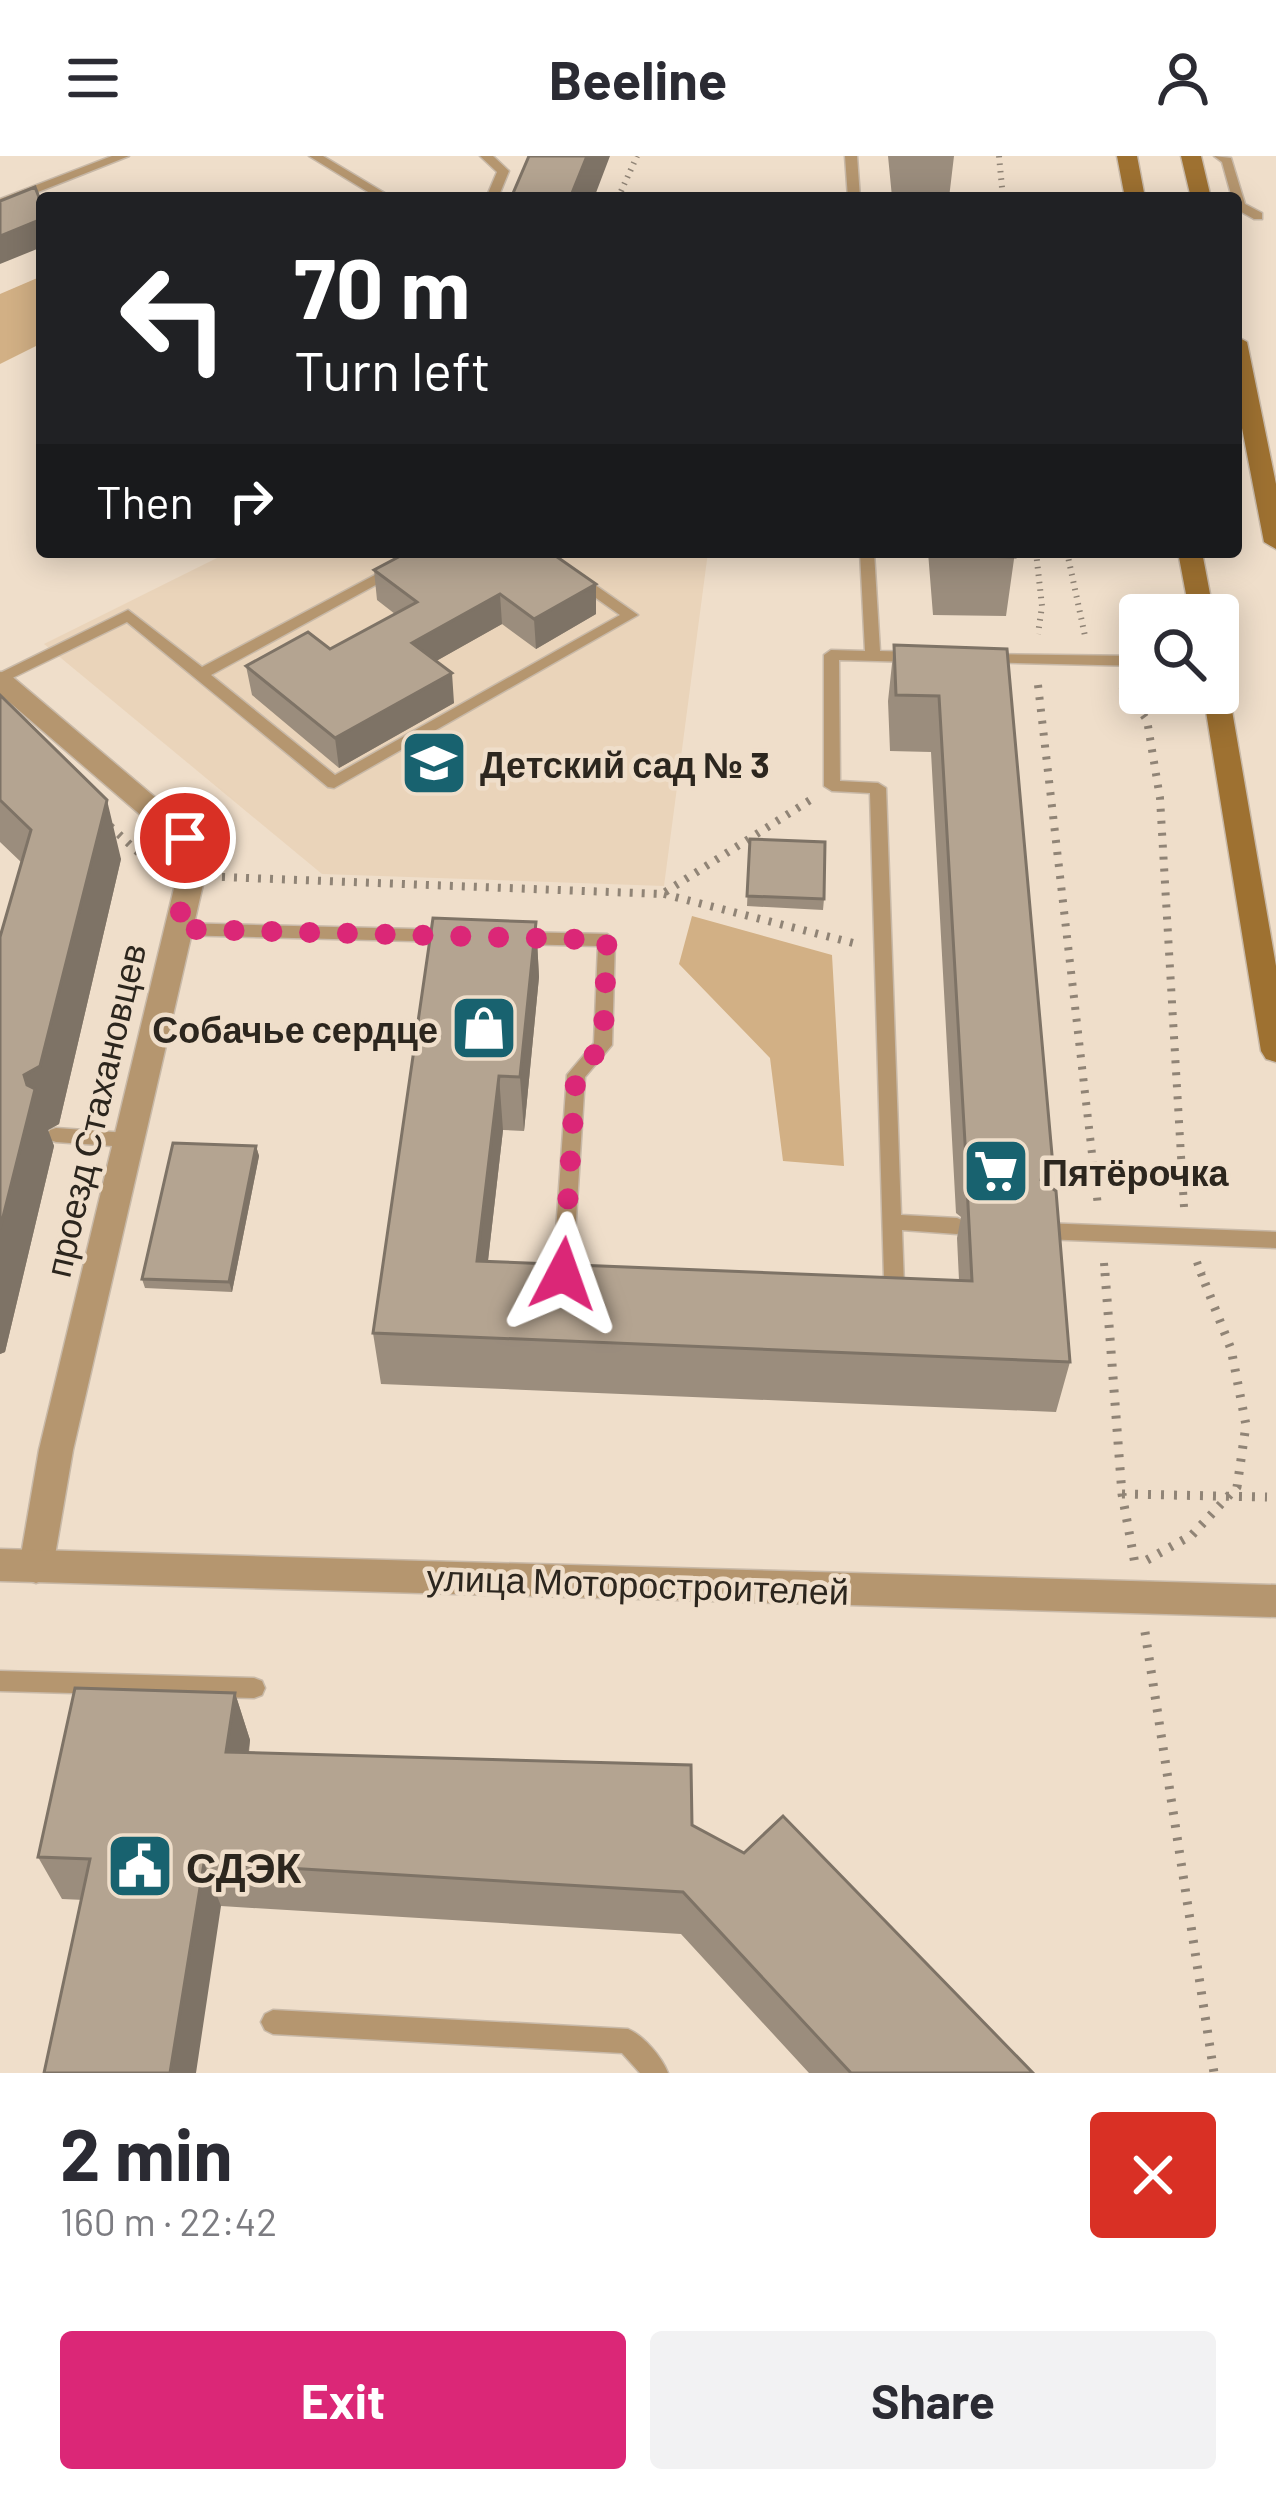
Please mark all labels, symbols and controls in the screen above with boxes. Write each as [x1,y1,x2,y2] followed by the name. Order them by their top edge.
[60,45,126,111] icon: menu
[1150,45,1216,111] icon: person
[549,46,727,111] text: Beeline
[294,235,470,336] text: 70 m
[96,240,252,396] icon: left
[294,337,491,402] text: Turn left
[218,468,284,534] icon: right
[96,474,194,528] text: Then
[1119,594,1239,714] map controls
[1119,594,1239,714] button: search
[399,728,469,798] school or university icon: Детский сад № 3
[480,742,770,786] place label: Детский сад № 3
[134,787,236,889] pin
[152,805,218,871] icon: arrive
[35,939,154,1281] street label: проезд Стахановцев
[449,993,519,1063] shop icon: Собачье сердце
[152,1007,438,1051] place label: Собачье сердце
[961,1136,1031,1206] supermarket icon: Пятёрочка
[1042,1150,1230,1194] place label: Пятёрочка
[500,1211,626,1337] position arrow
[426,1554,850,1613] street label: улица Моторостроителей
[105,1831,175,1901] public building icon: СДЭК
[186,1841,302,1892] place label: СДЭК
[60,2109,233,2195] text: 2 min
[1090,2112,1216,2238] button: close
[60,2197,277,2244] text: 160 m · 22:42
[60,2331,626,2469] button: Exit
[650,2331,1216,2469] button: Share

